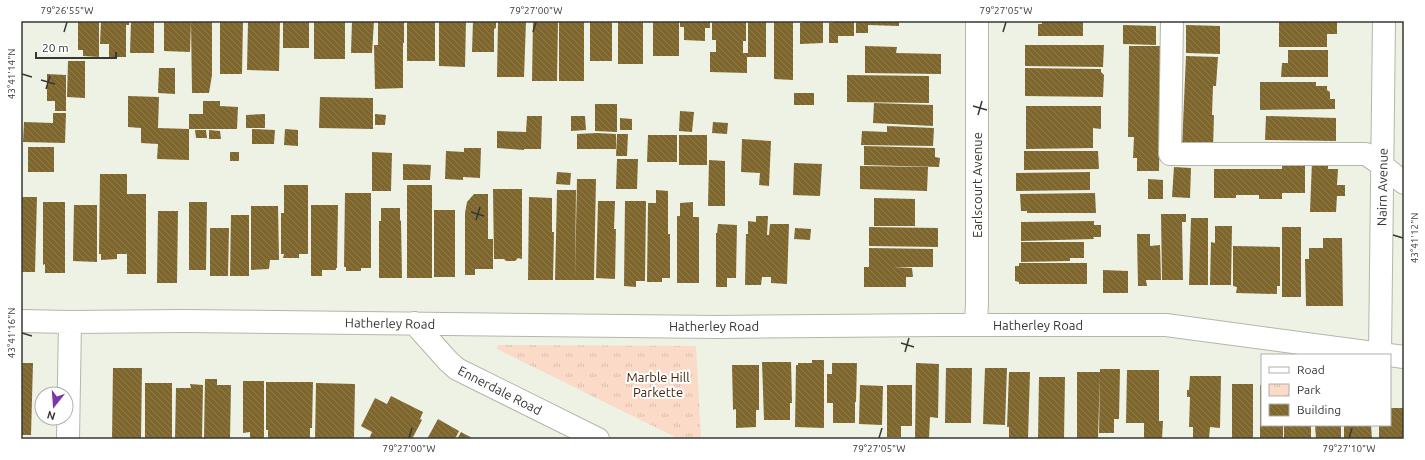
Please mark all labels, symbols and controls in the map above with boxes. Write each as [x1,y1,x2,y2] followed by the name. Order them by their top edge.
[41,5,93,16] text: 79°26'55"W
[510,5,562,16] text: 79°27'00"W
[980,5,1032,16] text: 79°27'05"W
[36,34,116,60] scale bar
[42,41,69,54] text: 20 m
[6,49,17,99] text: 43°41'14"N
[970,132,984,238] street label: Earlscourt Avenue
[1374,148,1390,226] street label: Nairn Avenue
[1409,213,1420,263] text: 43°41'12"N
[6,308,17,358] text: 43°41'16"N
[345,315,435,331] street label: Hatherley Road
[993,318,1083,332] street label: Hatherley Road
[669,319,759,333] street label: Hatherley Road
[1261,354,1391,426] legend
[456,363,544,417] street label: Ennerdale Road
[1297,363,1325,376] text: Road
[626,370,690,399] park label: Marble Hill Parkette
[1297,383,1321,396] text: Park
[34,386,74,426] north arrow
[1297,403,1341,416] text: Building
[45,409,57,423] text: N
[383,443,435,454] text: 79°27'00"W
[853,443,905,454] text: 79°27'05"W
[1323,443,1375,454] text: 79°27'10"W

